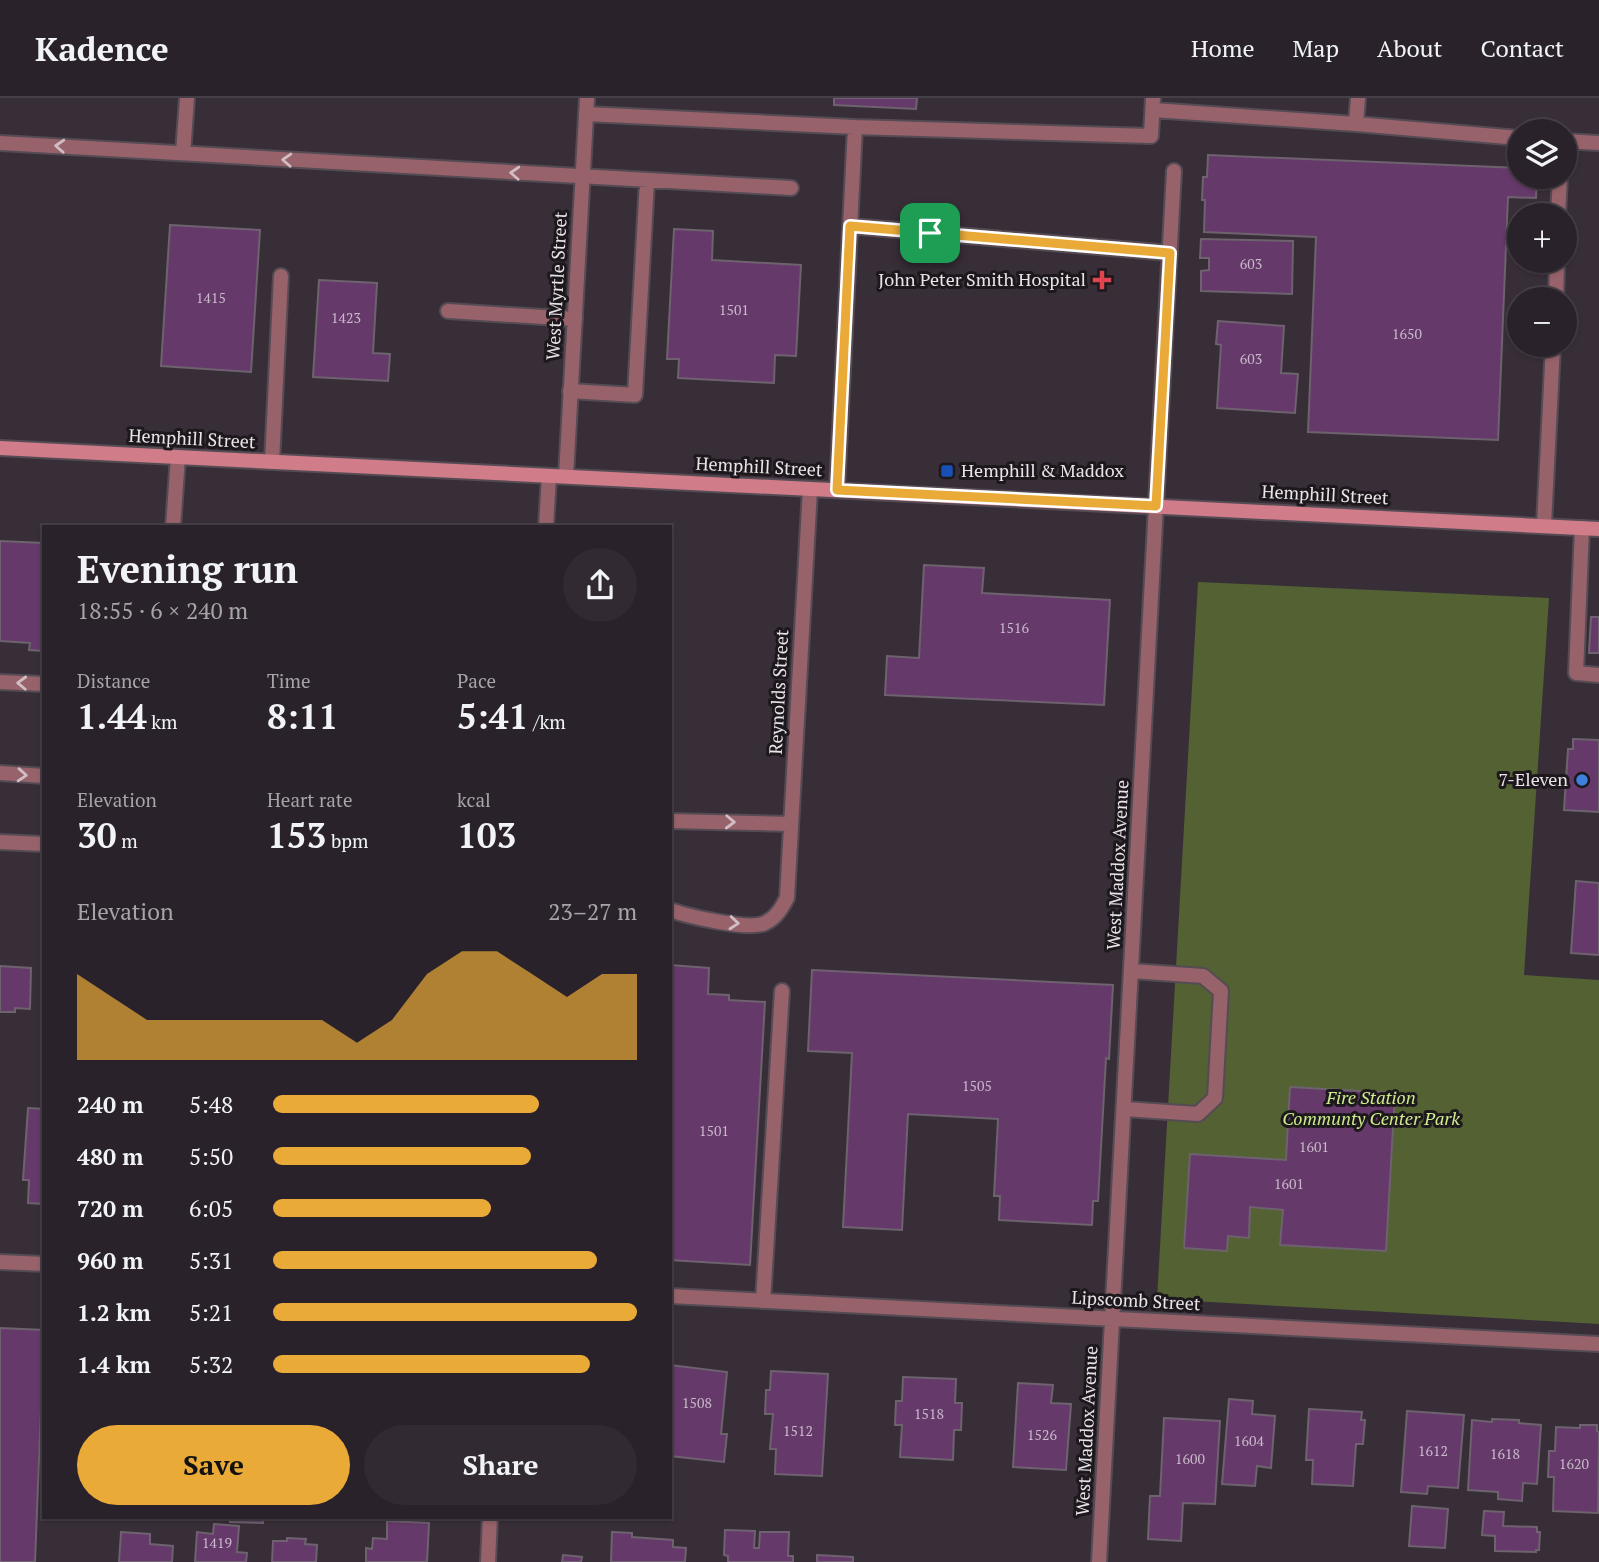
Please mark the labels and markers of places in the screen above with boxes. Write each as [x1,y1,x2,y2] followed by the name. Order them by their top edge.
[900,203,960,263] pin
[878,267,1086,291] place label: John Peter Smith Hospital
[1092,270,1112,290] marker: John Peter Smith Hospital
[961,458,1125,482] place label: Hemphill & Maddox
[939,463,955,479] marker: Hemphill & Maddox
[1499,767,1568,791] place label: 7-Eleven
[1574,772,1590,788] marker: 7-Eleven

